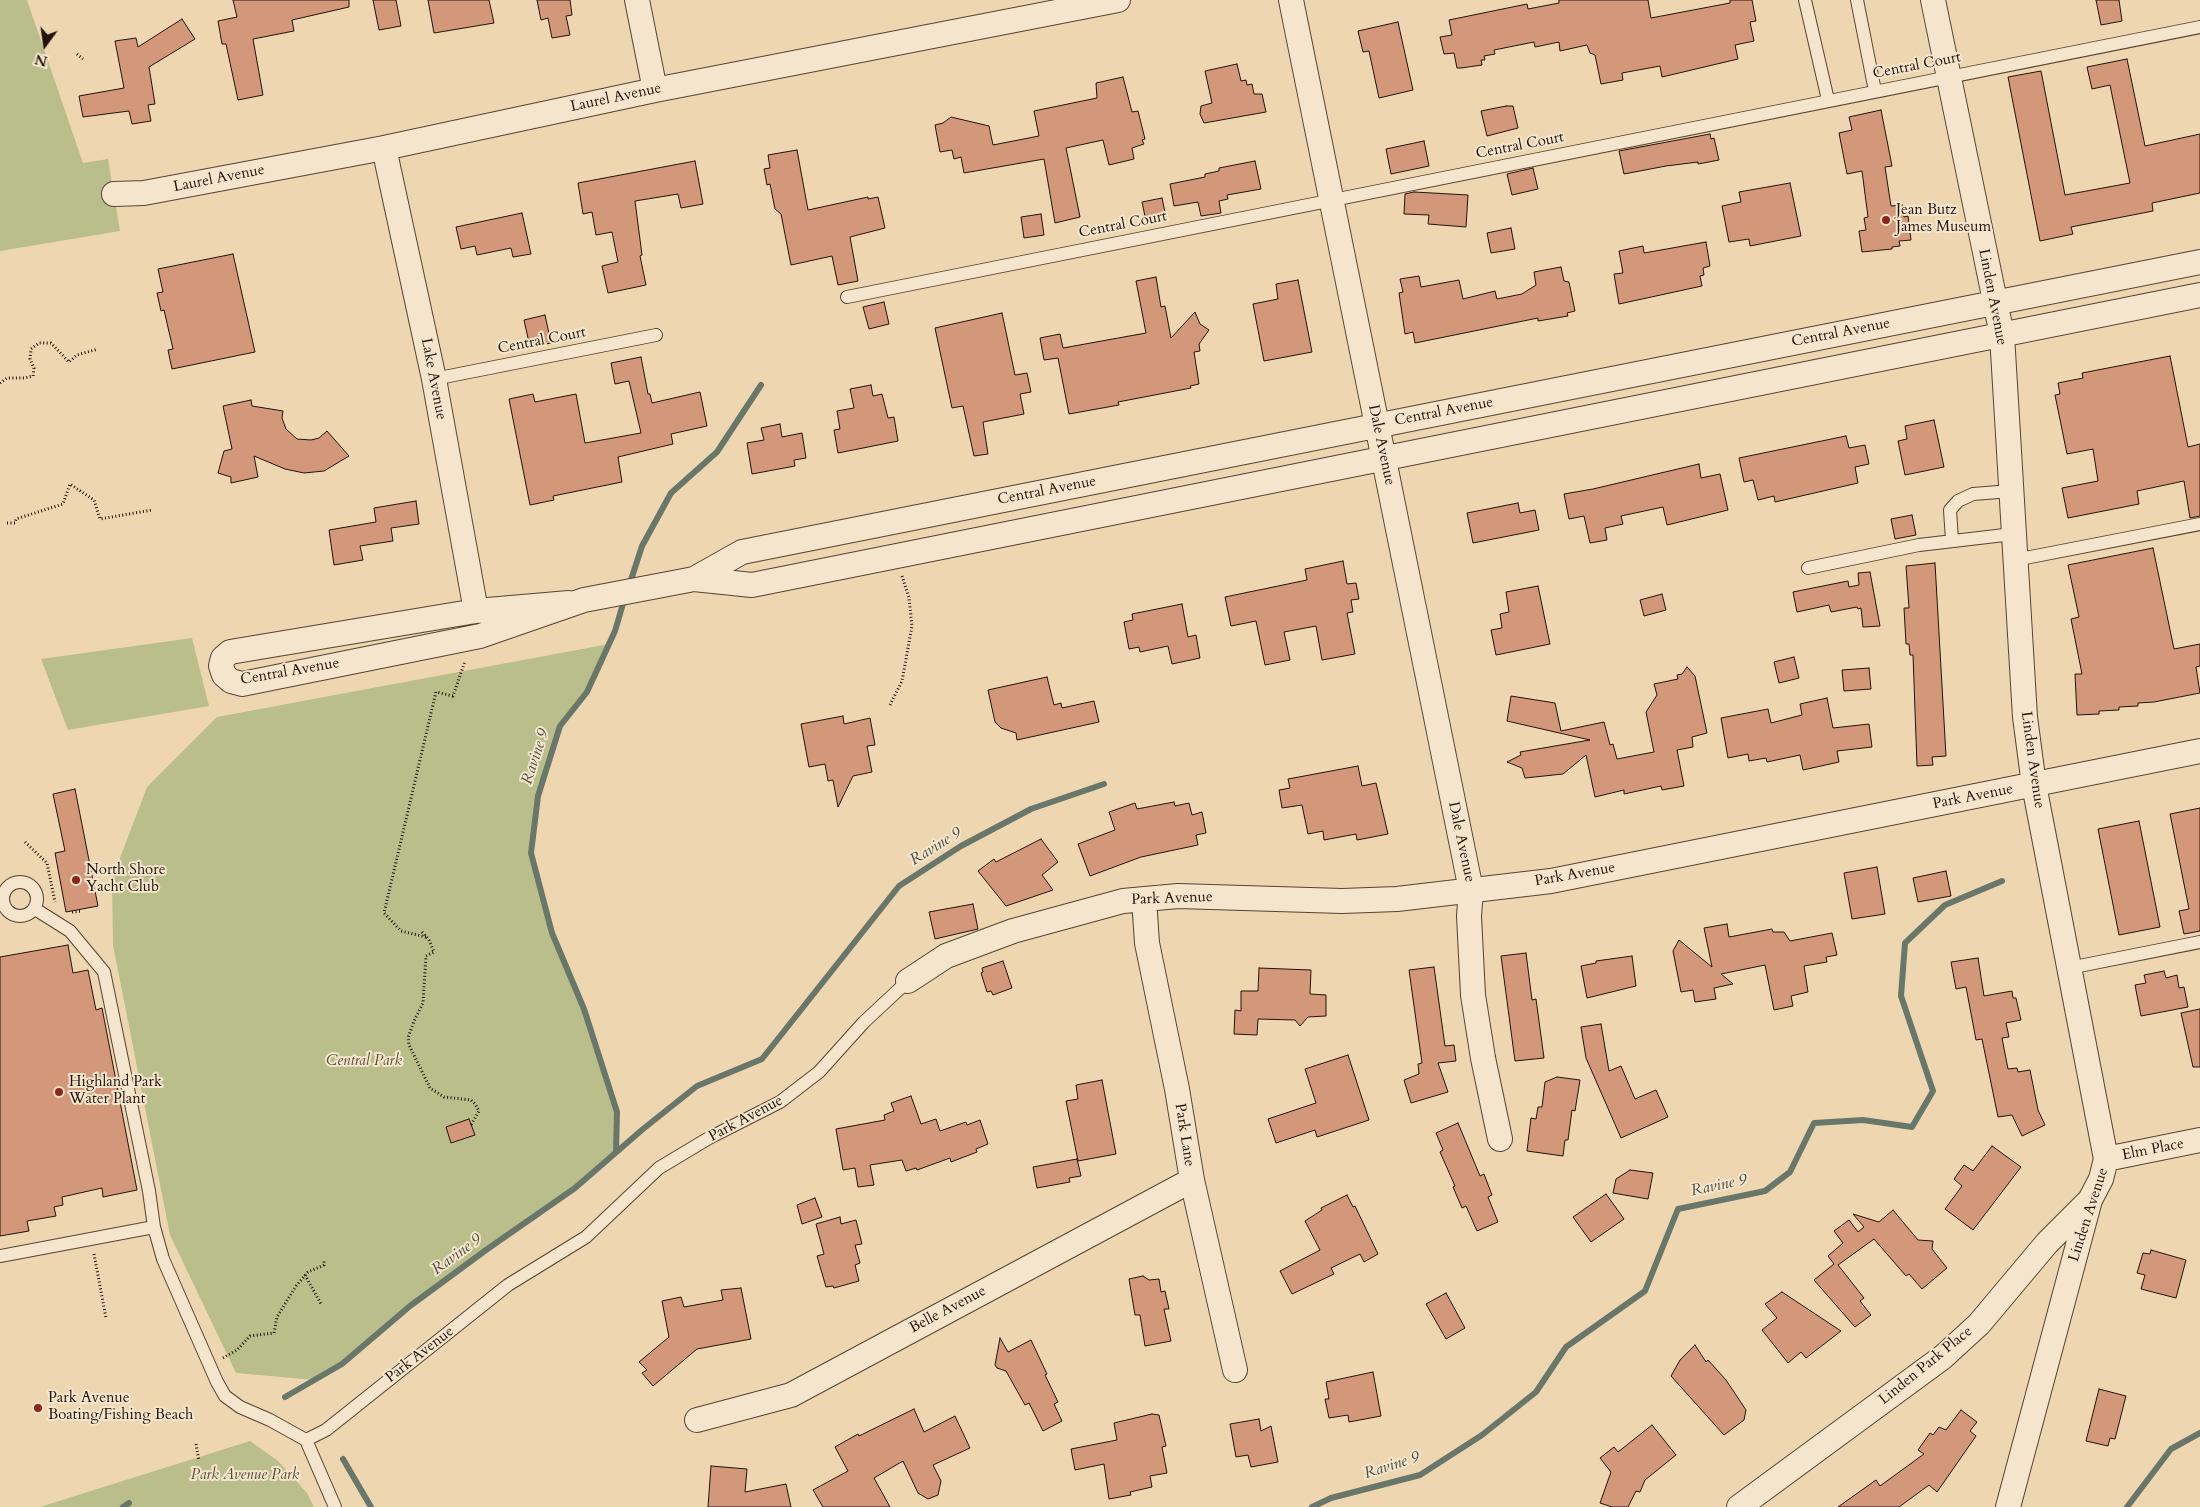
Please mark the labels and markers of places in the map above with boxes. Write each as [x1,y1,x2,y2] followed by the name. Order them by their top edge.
[1896,202,1991,237] place label: Jean Butz James Museum
[1880,214,1892,226] marker: Jean Butz James Museum
[86,862,166,897] place label: North Shore Yacht Club
[70,874,82,886] marker: North Shore Yacht Club
[69,1074,162,1109] place label: Highland Park Water Plant
[53,1086,65,1098] marker: Highland Park Water Plant
[48,1390,193,1425] place label: Park Avenue Boating/Fishing Beach
[32,1402,44,1414] marker: Park Avenue Boating/Fishing Beach

